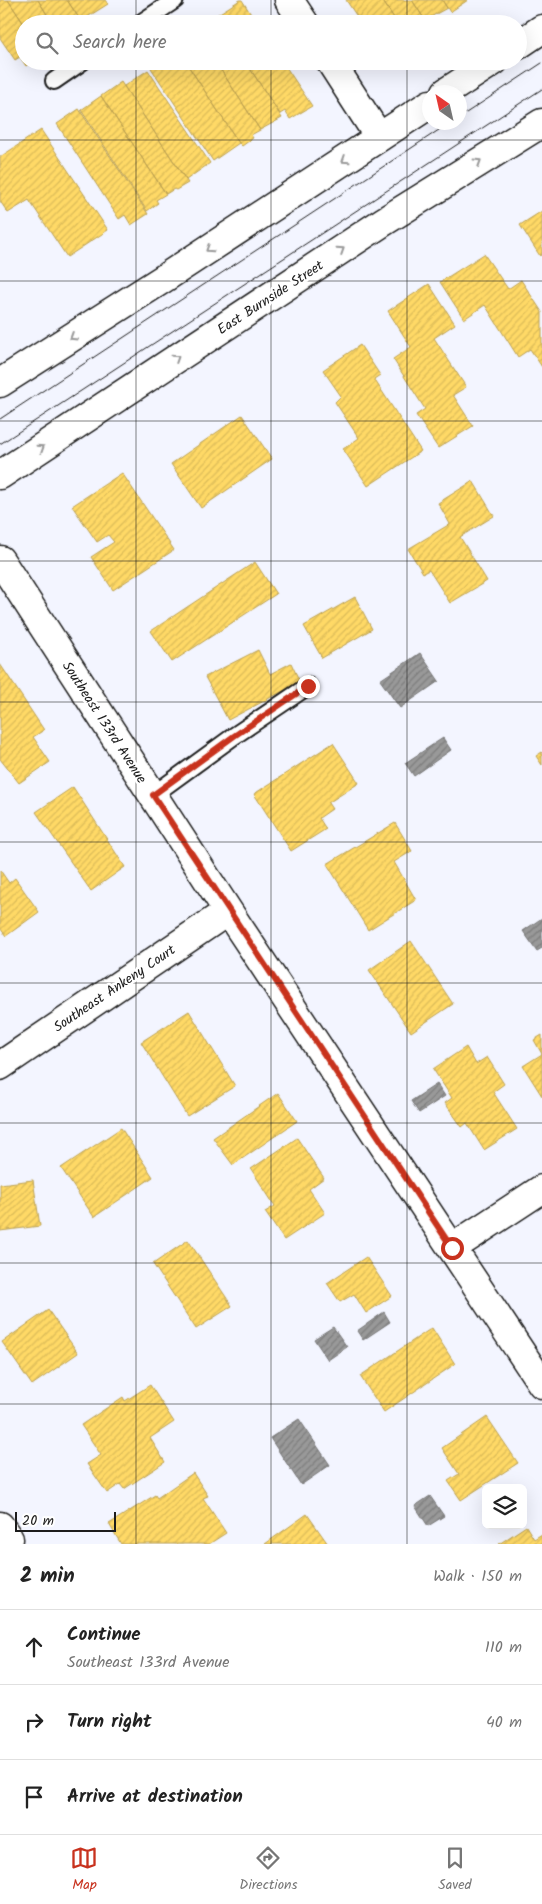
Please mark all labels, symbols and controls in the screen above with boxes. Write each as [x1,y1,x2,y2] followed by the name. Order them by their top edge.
[15,15,527,70] search box
[73,28,167,58] text: Search here
[33,29,61,57] icon: search
[422,85,467,130] north arrow
[341,153,350,163] one-way arrow
[473,159,482,168] one-way arrow
[206,243,215,252] one-way arrow
[336,247,345,256] one-way arrow
[213,255,329,341] street label: East Burnside Street
[69,330,78,340] one-way arrow
[171,355,180,365] one-way arrow
[35,445,44,454] one-way arrow
[56,657,152,789] street label: Southeast 133rd Avenue
[297,675,320,698] route end
[49,939,181,1038] street label: Southeast Ankeny Court
[441,1237,464,1260] route start
[482,1484,527,1529] map controls
[482,1484,527,1529] button: layers
[15,1509,116,1532] scale bar
[22,1510,54,1532] text: 20 m
[20,1560,75,1593] text: 2 min
[433,1564,522,1589] text: Walk · 150 m
[67,1620,140,1650] text: Continue
[20,1633,48,1661] icon: ahead
[485,1635,522,1660] text: 110 m
[67,1650,229,1675] text: Southeast 133rd Avenue
[67,1707,152,1737] text: Turn right
[20,1708,48,1736] icon: right
[486,1710,522,1735] text: 40 m
[67,1782,243,1812] text: Arrive at destination
[20,1783,48,1811] icon: arrive
[70,1844,98,1896] tab: Map
[239,1844,297,1896] tab: Directions
[438,1844,472,1896] tab: Saved

